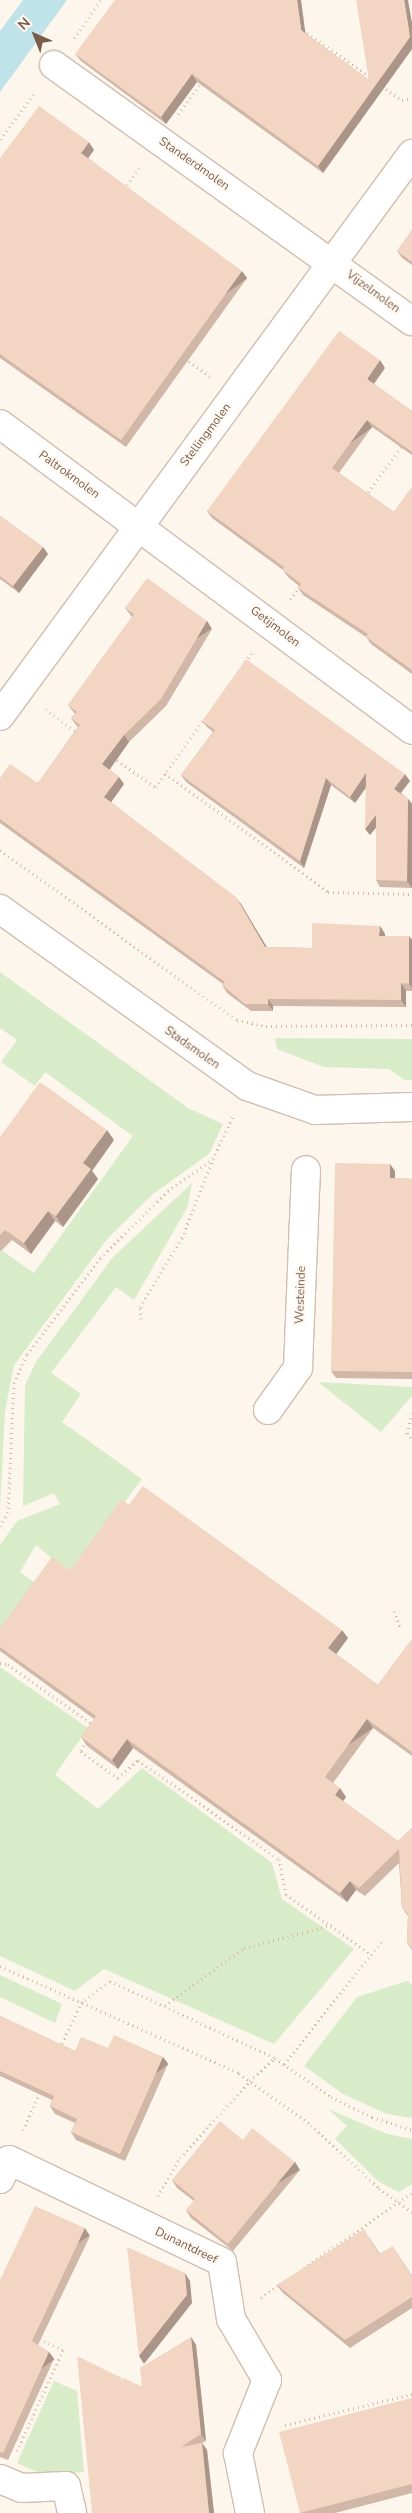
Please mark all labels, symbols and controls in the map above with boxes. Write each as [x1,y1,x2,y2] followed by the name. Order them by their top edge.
[10,10,60,60] north arrow
[14,13,35,34] text: N
[156,134,232,194] street label: Standerdmolen
[343,268,403,316] street label: Vijzelmolen
[178,401,234,469] street label: Stellingmolen
[36,448,102,502] street label: Paltrokmolen
[247,604,303,650] street label: Getijmolen
[162,1024,222,1072] street label: Stadsmolen
[293,1266,309,1324] street label: Westeinde
[152,2225,220,2267] street label: Dunantdreef

